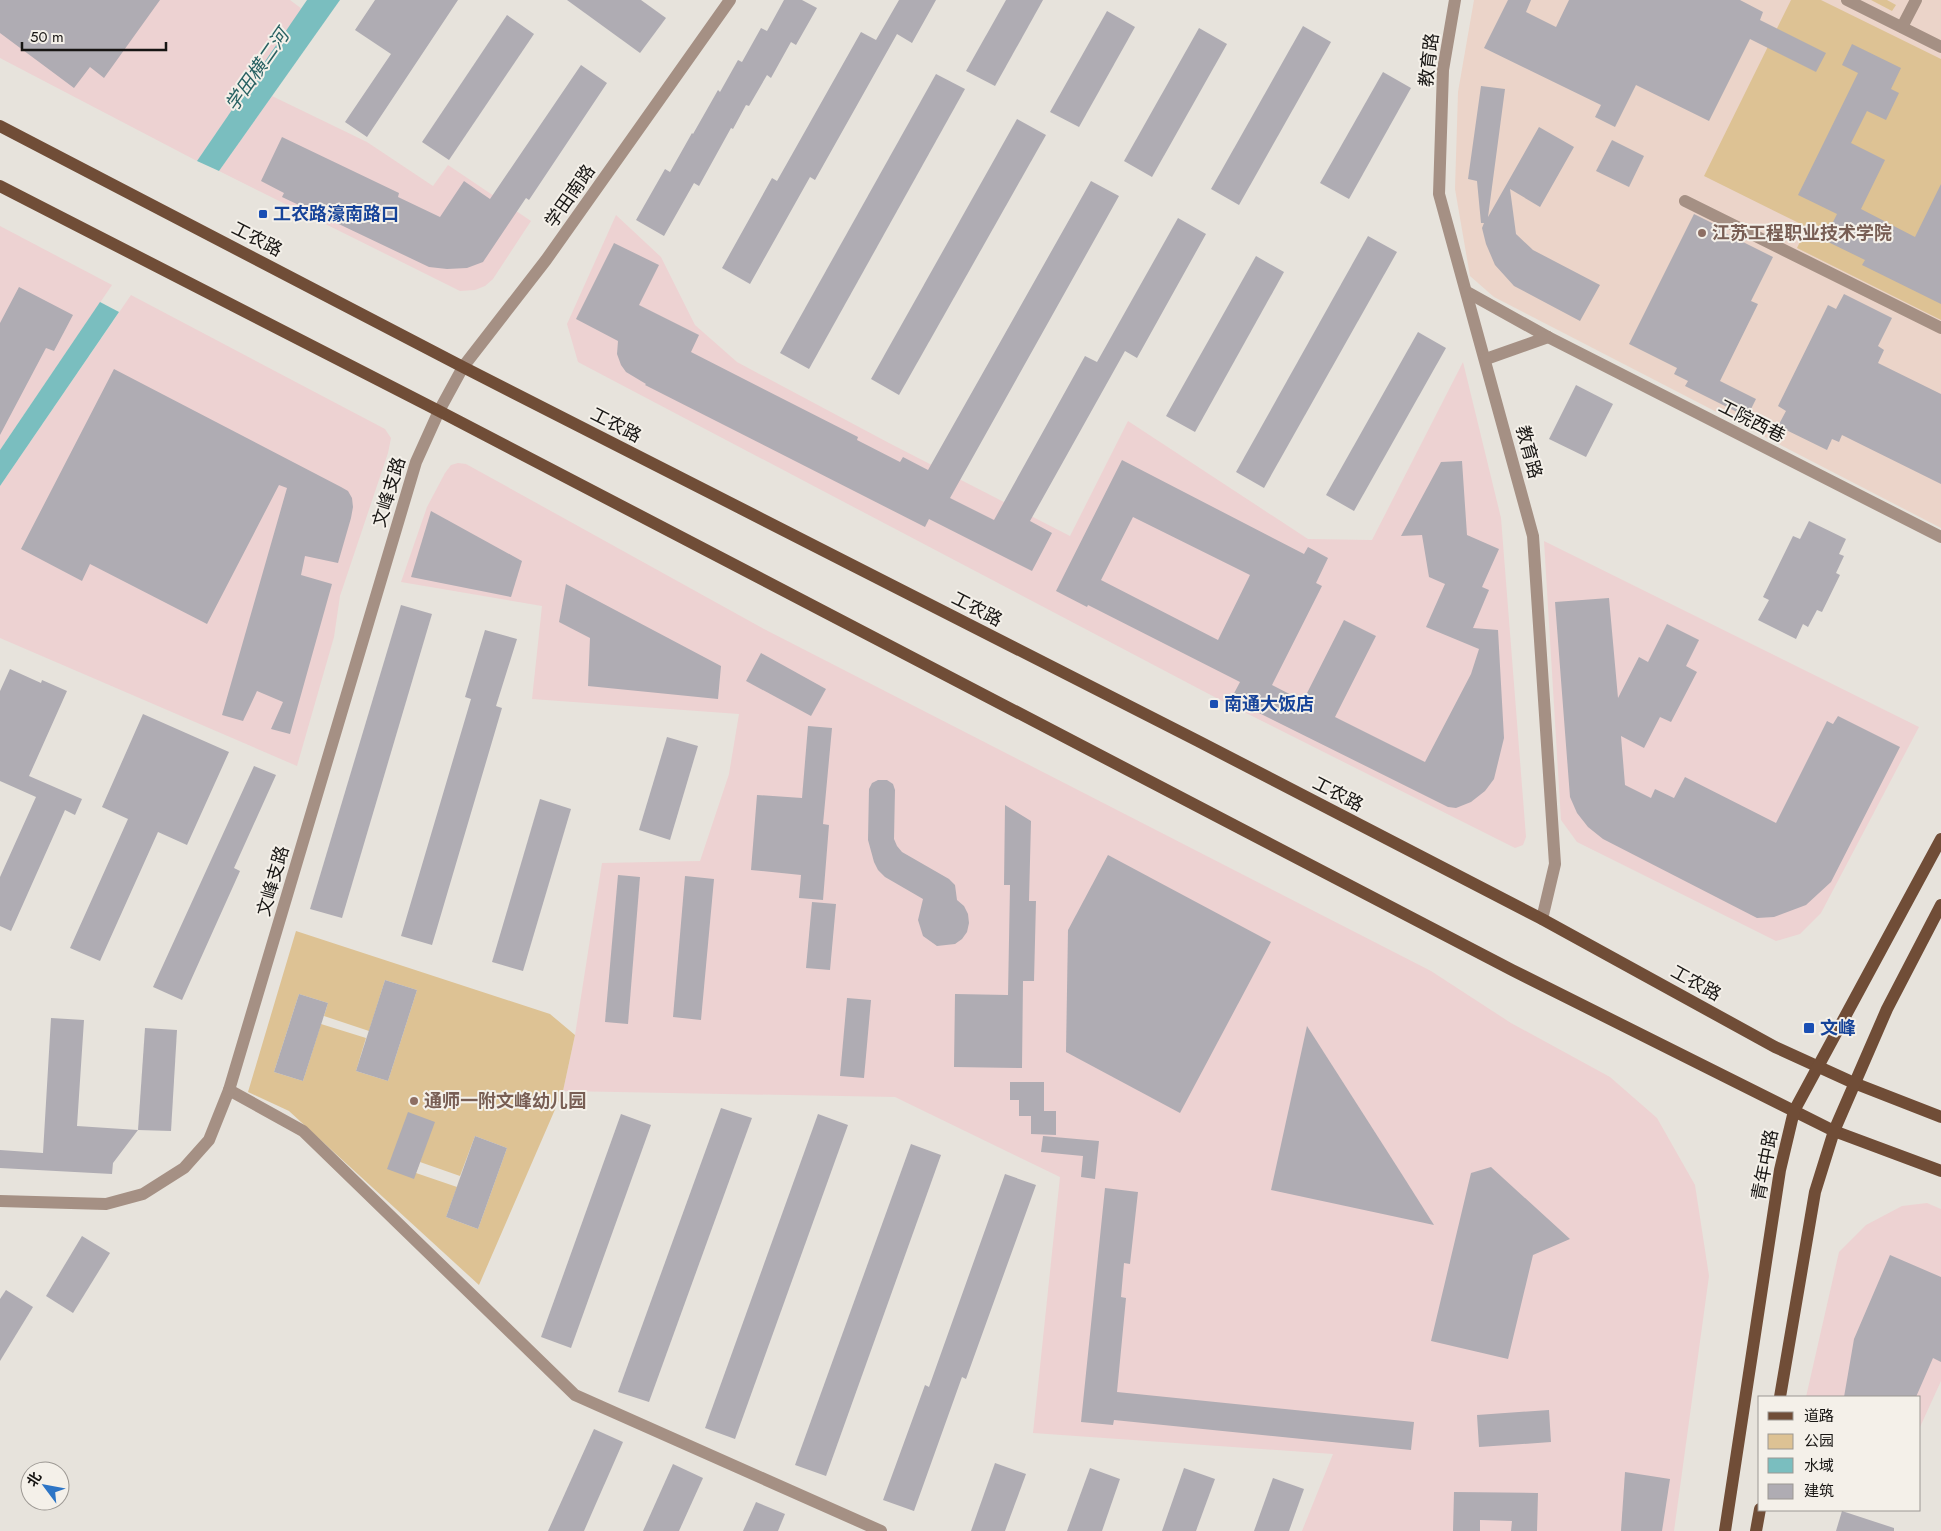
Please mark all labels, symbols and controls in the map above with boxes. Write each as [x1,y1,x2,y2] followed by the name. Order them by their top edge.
[22,20,166,52] scale bar
[219,20,298,117] water label: 学田横二河
[30,26,64,48] text: 50 m
[1413,32,1445,88] street label: 教育路
[539,159,601,233] street label: 学田南路
[273,201,399,227] place label: 工农路濠南路口
[257,208,269,220] marker: 工农路濠南路口
[227,215,287,263] street label: 工农路
[1712,220,1892,246] place label: 江苏工程职业技术学院
[1696,227,1708,239] marker: 江苏工程职业技术学院
[1714,393,1790,449] street label: 工院西巷
[586,401,646,449] street label: 工农路
[1509,423,1549,481] street label: 教育路
[366,454,412,530] street label: 文峰支路
[947,585,1007,633] street label: 工农路
[1224,691,1314,717] place label: 南通大饭店
[1208,698,1220,710] marker: 南通大饭店
[1308,770,1368,818] street label: 工农路
[251,843,295,919] street label: 文峰支路
[1666,959,1726,1007] street label: 工农路
[1820,1015,1856,1041] place label: 文峰
[1802,1021,1816,1035] marker: 文峰
[424,1088,586,1114] place label: 通师一附文峰幼儿园
[408,1095,420,1107] marker: 通师一附文峰幼儿园
[1745,1127,1785,1203] street label: 青年中路
[1758,1396,1921,1511] legend
[1804,1405,1834,1427] text: 道路
[1804,1430,1834,1452] text: 公园
[1804,1455,1834,1477] text: 水域
[20,1461,70,1511] north arrow
[22,1468,46,1490] text: 北
[1804,1480,1834,1502] text: 建筑

